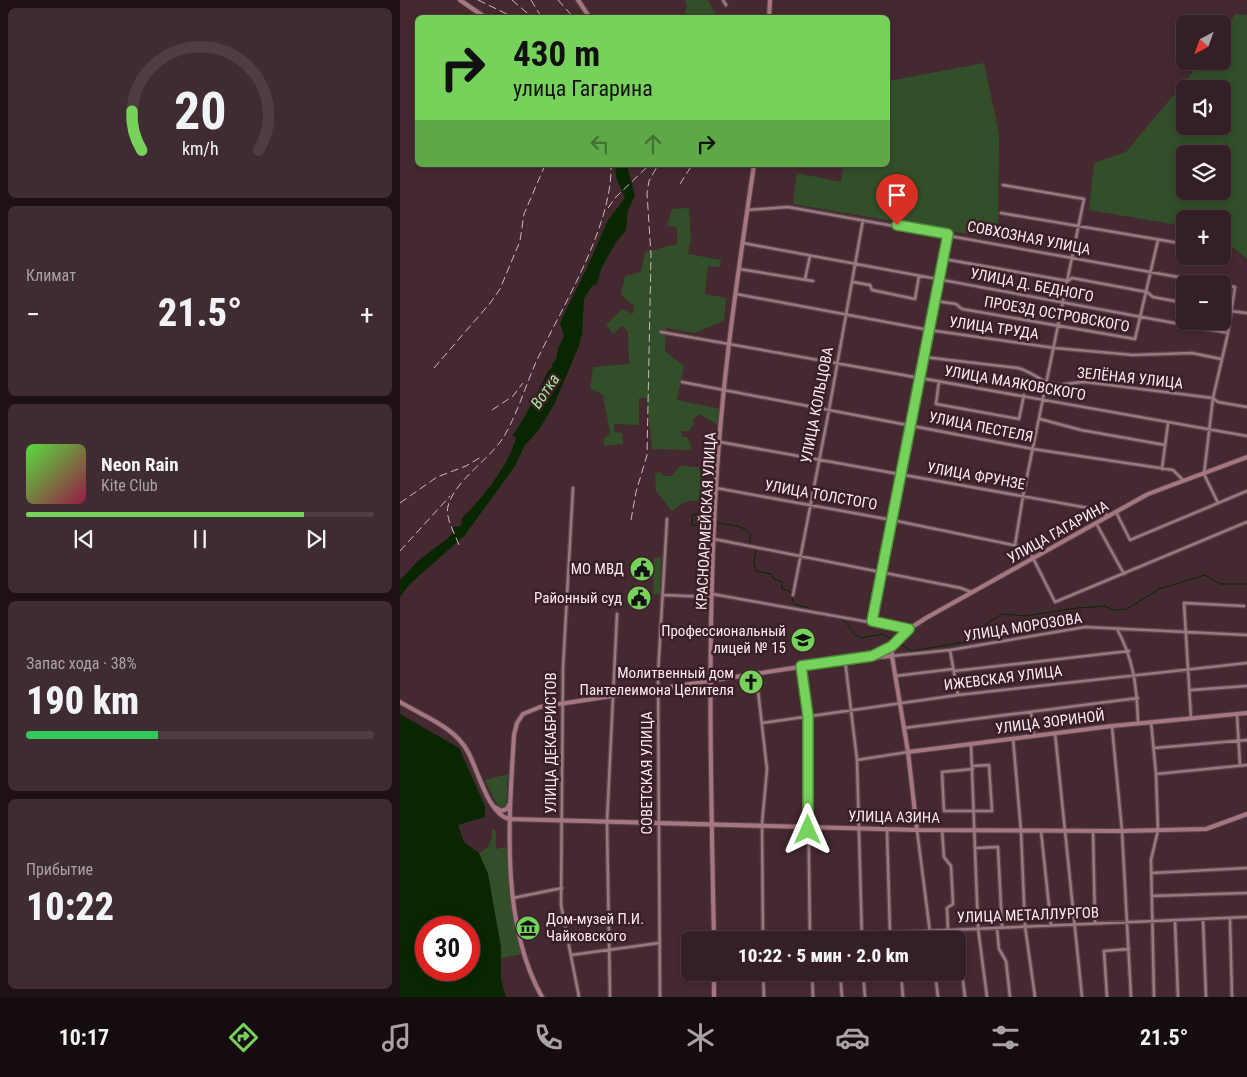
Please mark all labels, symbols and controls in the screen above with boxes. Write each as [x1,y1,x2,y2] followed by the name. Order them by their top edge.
[1176,15,1231,70] north arrow
[1176,15,1231,330] map controls
[513,34,600,75] text: 430 m
[430,35,495,100] icon: right
[513,76,653,101] text: улица Гагарина
[1176,80,1231,135] button: sound
[174,81,226,142] text: 20
[586,130,614,158] icon: left
[639,130,667,158] icon: ahead
[692,130,720,158] icon: right
[182,138,218,159] text: km/h
[1176,145,1231,200] button: layers
[876,174,918,225] pin
[883,181,911,209] icon: arrive
[1176,210,1231,265] button: +
[966,217,1093,259] street label: СОВХОЗНАЯ УЛИЦА
[969,264,1095,306] street label: УЛИЦА Д. БЕДНОГО
[26,266,76,285] text: Климат
[1176,275,1231,330] button: −
[158,291,242,335] text: 21.5°
[983,292,1131,336] street label: ПРОЕЗД ОСТРОВСКОГО
[26,298,40,331] text: −
[360,298,374,331] text: +
[948,313,1040,343] street label: УЛИЦА ТРУДА
[797,345,837,465] street label: УЛИЦА КОЛЬЦОВА
[943,362,1087,404] street label: УЛИЦА МАЯКОВСКОГО
[1076,363,1184,393] street label: ЗЕЛЁНАЯ УЛИЦА
[527,370,563,412] water label: Вотка
[927,408,1035,446] street label: УЛИЦА ПЕСТЕЛЯ
[692,431,720,610] street label: КРАСНОАРМЕЙСКАЯ УЛИЦА
[101,453,179,476] text: Neon Rain
[925,459,1027,493] street label: УЛИЦА ФРУНЗЕ
[101,476,158,495] text: Kite Club
[763,476,879,514] street label: УЛИЦА ТОЛСТОГО
[1004,497,1112,567] street label: УЛИЦА ГАГАРИНА
[70,525,98,553] icon: previous
[186,525,214,553] icon: pause
[302,525,330,553] icon: next
[629,556,655,582] public building icon: МО МВД
[571,560,624,578] place label: МО МВД
[626,585,652,611] public building icon: Районный суд
[534,589,622,607] place label: Районный суд
[963,609,1084,645] street label: УЛИЦА МОРОЗОВА
[661,622,786,657] place label: Профессиональный лицей № 15
[790,627,816,653] school or university icon: Профессиональный лицей № 15
[26,654,137,673] text: Запас хода · 38%
[943,662,1064,694] street label: ИЖЕВСКАЯ УЛИЦА
[580,664,734,699] place label: Молитвенный дом Пантелеимона Целителя
[738,669,764,695] church icon: Молитвенный дом Пантелеимона Целителя
[542,672,560,814] street label: УЛИЦА ДЕКАБРИСТОВ
[26,679,139,723] text: 190 km
[994,706,1106,738] street label: УЛИЦА ЗОРИНОЙ
[638,711,656,835] street label: СОВЕТСКАЯ УЛИЦА
[781,803,833,855] position arrow
[848,807,940,827] street label: УЛИЦА АЗИНА
[26,860,93,879] text: Прибытие
[26,885,114,929] text: 10:22
[957,904,1099,926] street label: УЛИЦА МЕТАЛЛУРГОВ
[546,910,644,945] place label: Дом-музей П.И. Чайковского
[515,915,541,941] museum icon: Дом-музей П.И. Чайковского
[415,916,480,981] speed limit sign: 30
[738,944,909,967] text: 10:22 · 5 мин · 2.0 km
[226,1020,261,1055] icon: directions
[379,1020,414,1055] icon: music
[531,1020,566,1055] icon: phone
[683,1020,718,1055] icon: climate
[835,1020,870,1055] icon: car
[988,1020,1023,1055] icon: filters
[59,1025,109,1050] text: 10:17
[1140,1025,1188,1050] text: 21.5°

